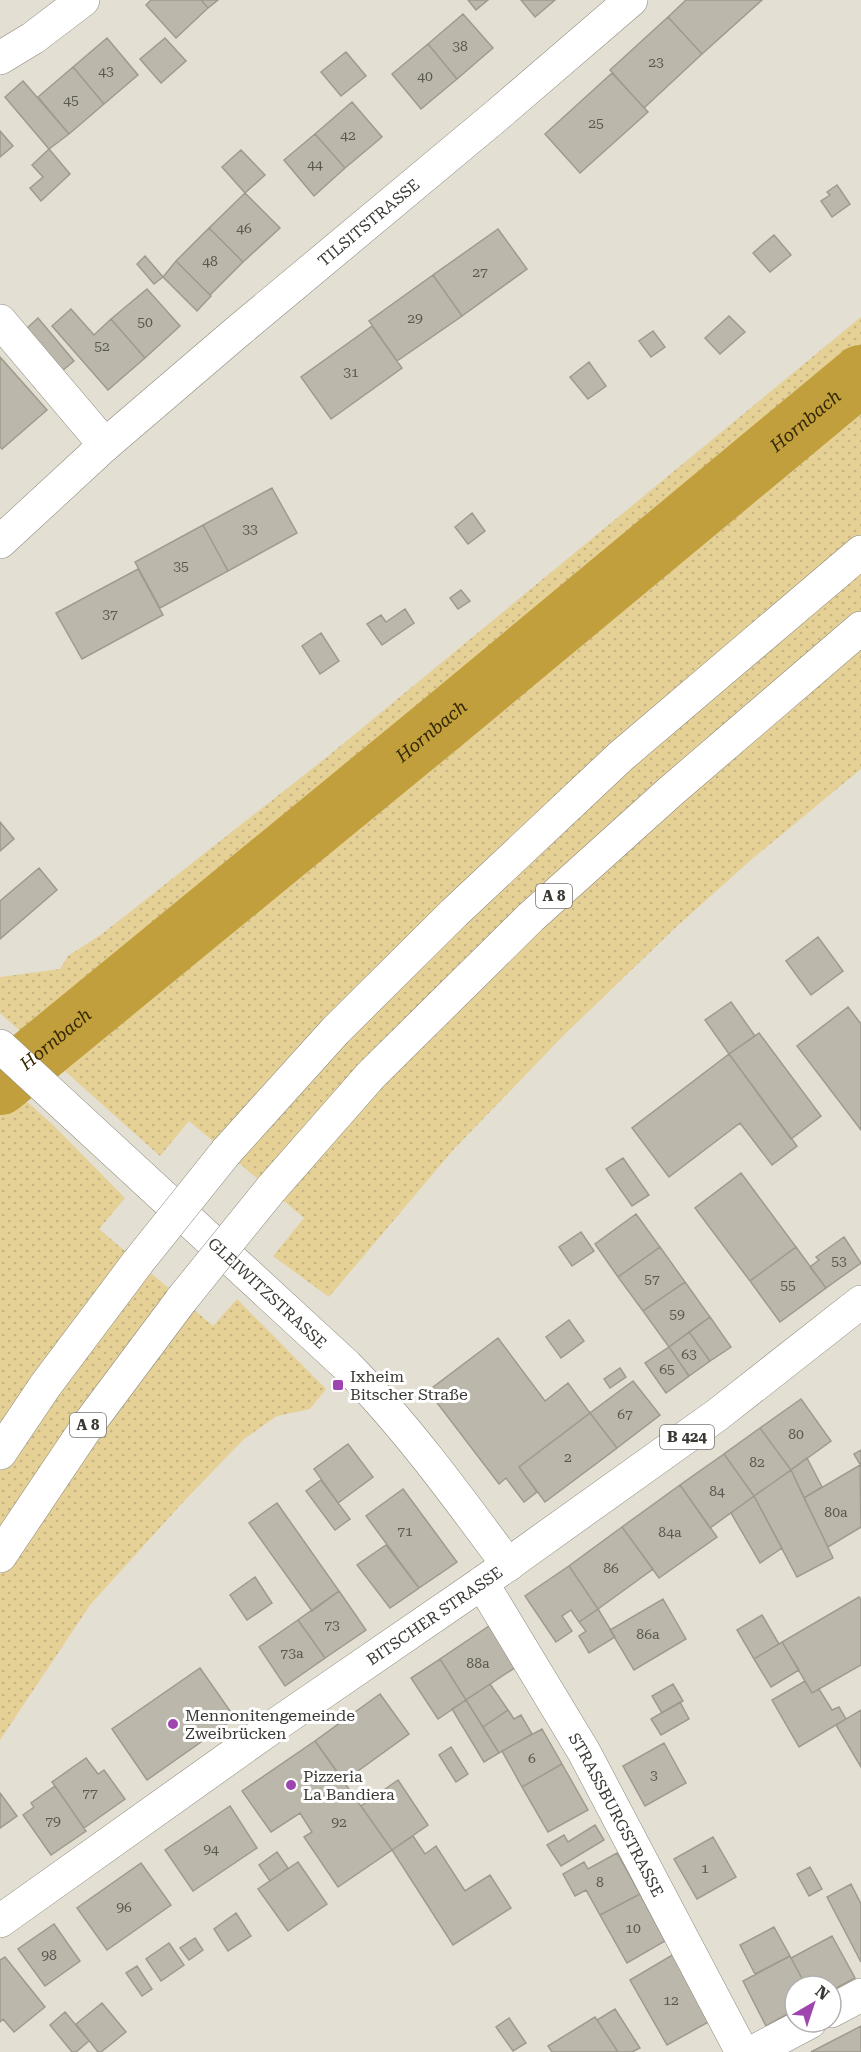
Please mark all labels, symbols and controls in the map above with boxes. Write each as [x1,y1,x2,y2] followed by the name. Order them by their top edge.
[452,38,468,54] house number: 38
[648,54,664,70] house number: 23
[98,63,114,79] house number: 43
[417,68,433,84] house number: 40
[63,92,79,108] house number: 45
[588,115,604,131] house number: 25
[340,127,356,143] house number: 42
[307,156,323,172] house number: 44
[314,175,424,270] street label: TILSITSTRASSE
[236,220,252,236] house number: 46
[202,253,218,269] house number: 48
[472,264,488,280] house number: 27
[407,310,423,326] house number: 29
[137,314,153,330] house number: 50
[94,338,110,354] house number: 52
[343,364,359,380] house number: 31
[765,385,845,457] water label: Hornbach
[242,521,258,537] house number: 33
[173,558,189,574] house number: 35
[102,606,118,622] house number: 37
[391,696,471,767] water label: Hornbach
[536,884,572,908] road number: A 8
[15,1004,95,1075] water label: Hornbach
[204,1234,331,1353] street label: GLEIWITZSTRASSE
[831,1253,847,1269] house number: 53
[644,1271,660,1287] house number: 57
[780,1277,796,1293] house number: 55
[669,1306,685,1322] house number: 59
[681,1346,697,1362] house number: 63
[659,1361,675,1377] house number: 65
[350,1367,468,1404] place label: Ixheim Bitscher Straße
[331,1378,345,1392] marker: Ixheim Bitscher Straße
[617,1406,633,1422] house number: 67
[70,1413,106,1437] road number: A 8
[660,1425,714,1449] road number: B 424
[788,1426,804,1442] house number: 80
[564,1449,572,1465] house number: 2
[749,1454,765,1470] house number: 82
[709,1483,725,1499] house number: 84
[824,1504,848,1520] house number: 80a
[397,1523,413,1539] house number: 71
[658,1524,682,1540] house number: 84a
[603,1560,619,1576] house number: 86
[363,1563,506,1669] street label: BITSCHER STRASSE
[324,1617,340,1633] house number: 73
[636,1626,660,1642] house number: 86a
[280,1645,304,1661] house number: 73a
[466,1655,490,1671] house number: 88a
[185,1706,355,1743] place label: Mennonitengemeinde Zweibrücken
[166,1717,180,1731] marker: Mennonitengemeinde Zweibrücken
[565,1729,668,1900] street label: STRASSBURGSTRASSE
[528,1750,536,1766] house number: 6
[303,1767,395,1804] place label: Pizzeria La Bandiera
[650,1767,658,1783] house number: 3
[284,1778,298,1792] marker: Pizzeria La Bandiera
[82,1785,98,1801] house number: 77
[45,1813,61,1829] house number: 79
[331,1814,347,1830] house number: 92
[203,1841,219,1857] house number: 94
[701,1860,709,1876] house number: 1
[596,1874,604,1890] house number: 8
[116,1899,132,1915] house number: 96
[625,1920,641,1936] house number: 10
[41,1947,57,1963] house number: 98
[783,1974,843,2034] north arrow
[811,1981,833,2004] text: N
[663,1992,679,2008] house number: 12

